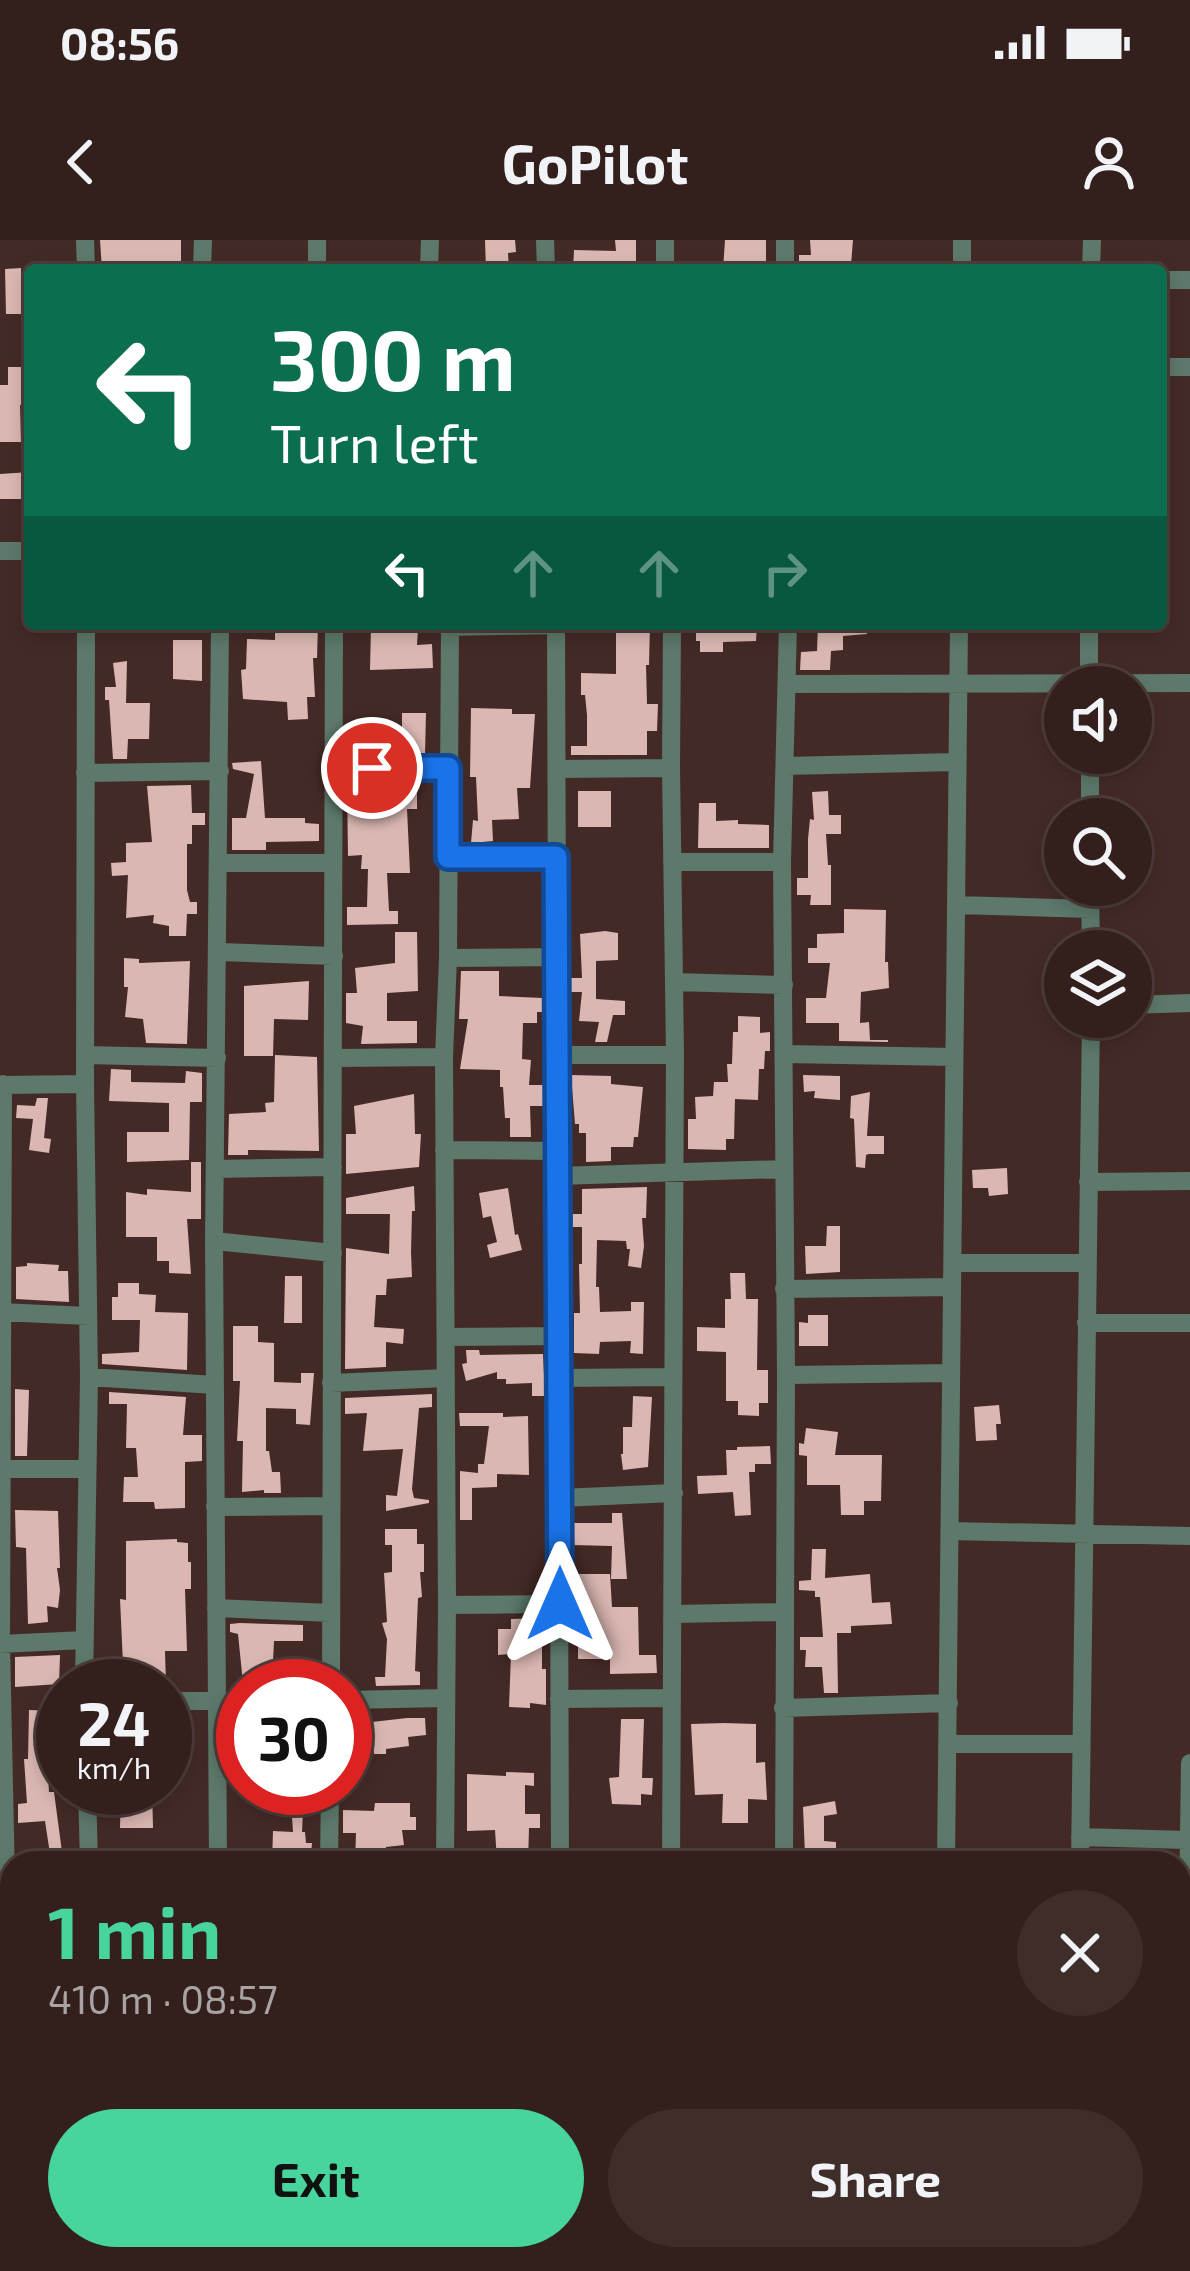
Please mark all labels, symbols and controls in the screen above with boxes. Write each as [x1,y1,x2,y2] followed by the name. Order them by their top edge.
[60,15,179,69] text: 08:56
[48,129,114,195] icon: back
[1076,129,1142,195] icon: person
[502,130,688,195] text: GoPilot
[270,307,516,408] text: 300 m
[72,312,228,468] icon: left
[270,409,479,474] text: Turn left
[374,540,440,606] icon: left
[500,540,566,606] icon: ahead
[626,540,692,606] icon: ahead
[752,540,818,606] icon: right
[1044,666,1152,1038] map controls
[1044,666,1152,774] button: sound
[321,717,423,819] pin
[339,735,405,801] icon: arrive
[1044,798,1152,906] button: search
[1044,930,1152,1038] button: layers
[497,1541,623,1667] position arrow
[216,1659,372,1815] speed limit sign: 30
[77,1686,151,1758] text: 24
[77,1749,151,1785] text: km/h
[48,1887,221,1973] text: 1 min
[1017,1890,1143,2016] button: close
[48,1975,278,2022] text: 410 m · 08:57
[48,2109,584,2247] button: Exit
[608,2109,1143,2247] button: Share

